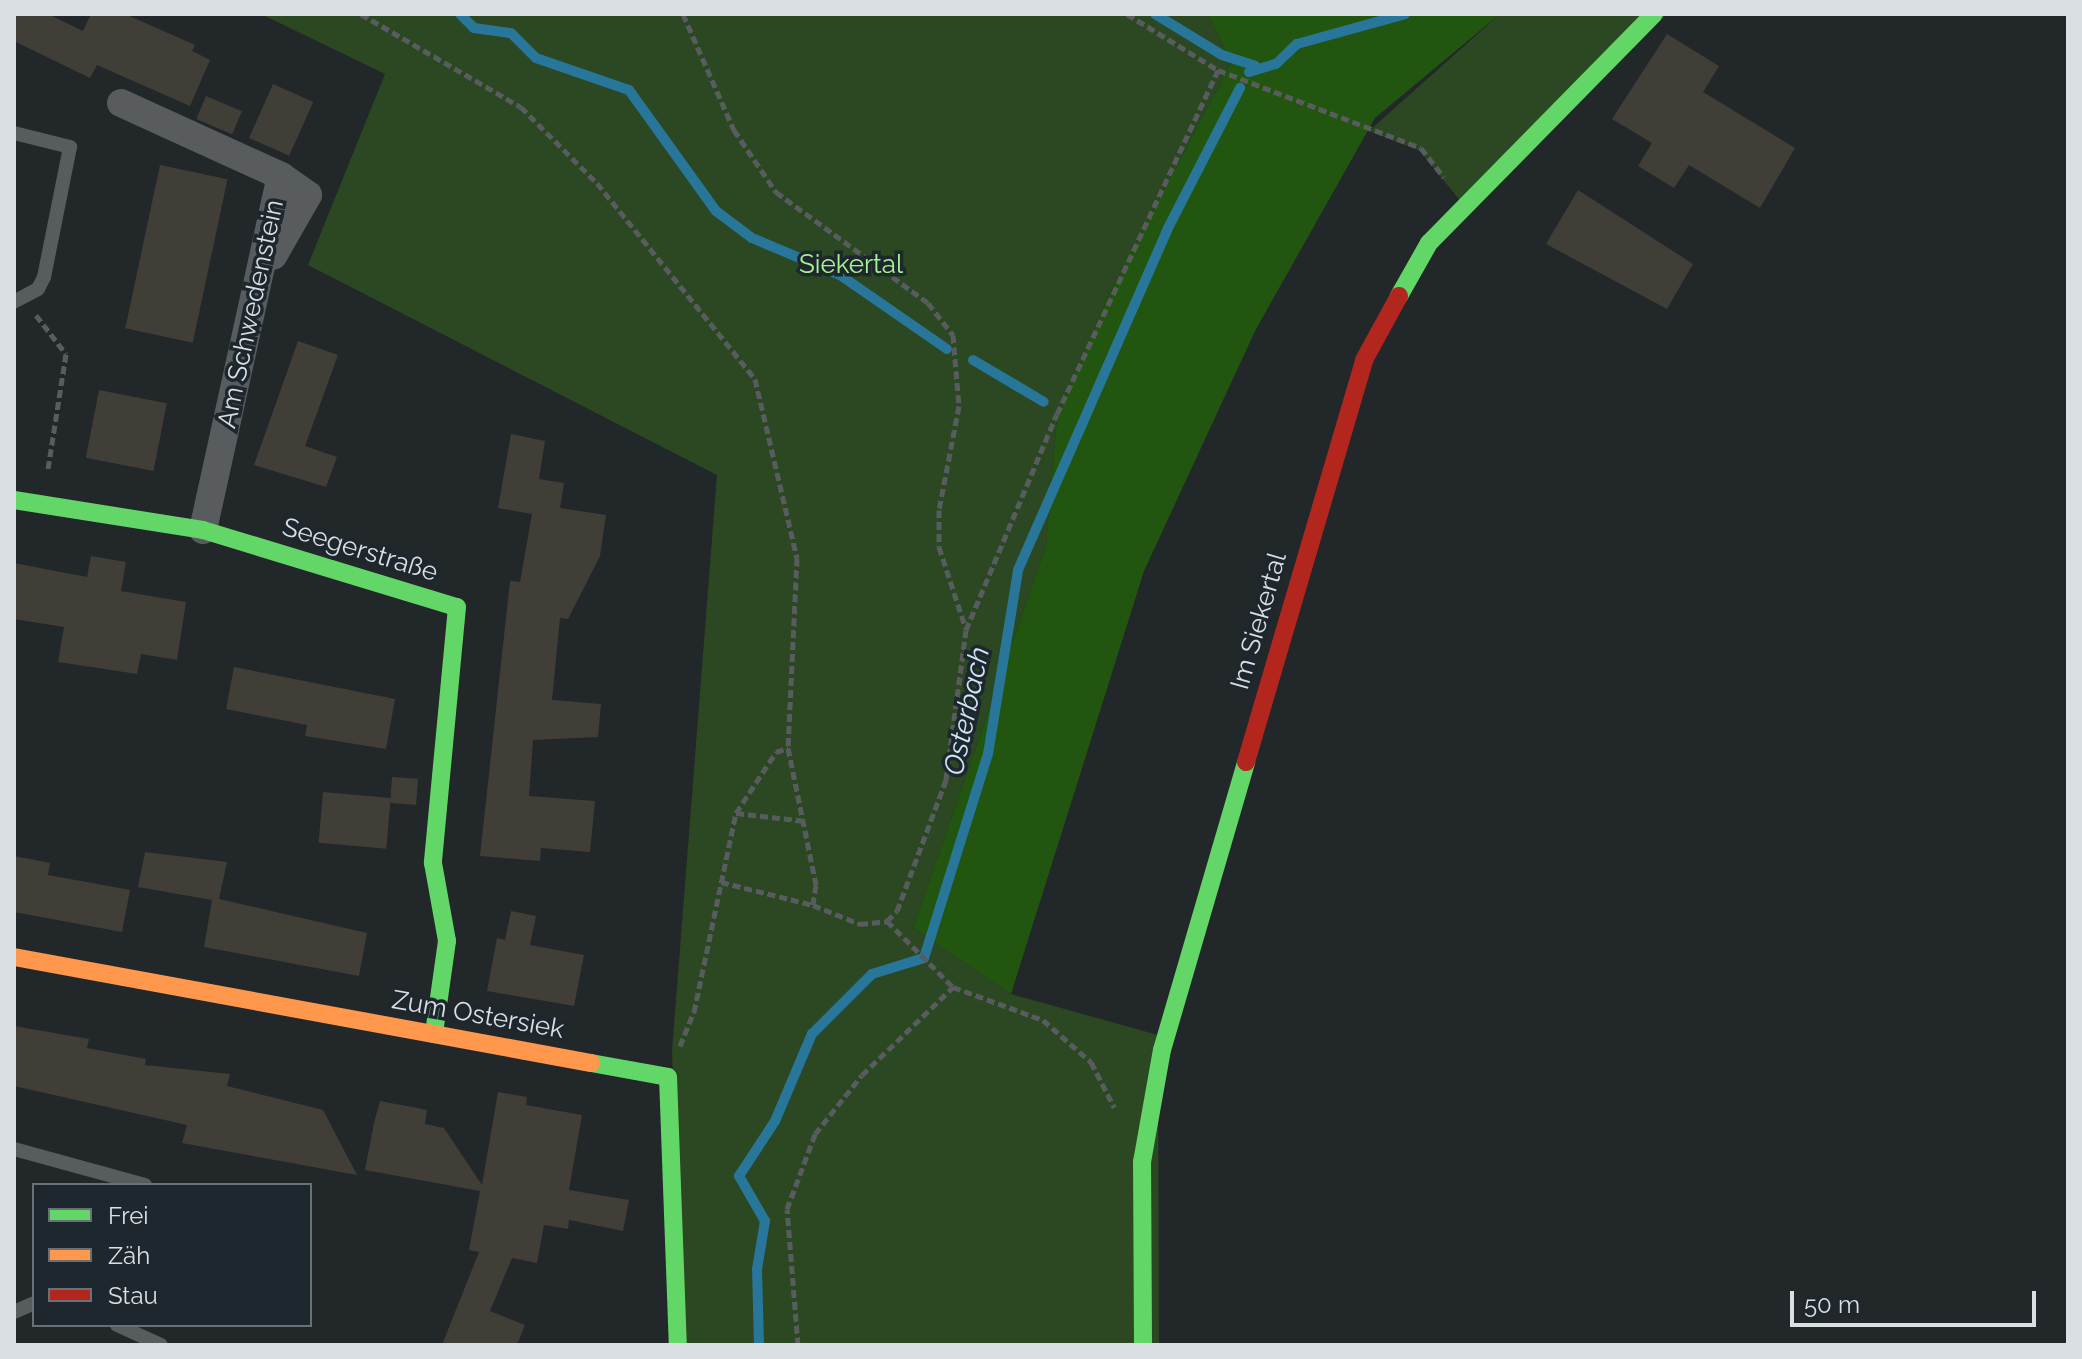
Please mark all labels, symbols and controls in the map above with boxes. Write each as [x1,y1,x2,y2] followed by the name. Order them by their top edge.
[212,197,290,431] street label: Am Schwedenstein
[799,249,903,281] park label: Siekertal
[279,512,441,588] street label: Seegerstraße
[1225,549,1293,693] street label: Im Siekertal
[937,644,997,778] water label: Osterbach
[390,985,566,1045] street label: Zum Ostersiek
[32,1183,312,1327] legend
[108,1201,149,1230] text: Frei
[108,1241,150,1270] text: Zäh
[1794,1275,2040,1325] scale bar
[108,1281,158,1310] text: Stau
[1804,1290,1860,1319] text: 50 m

